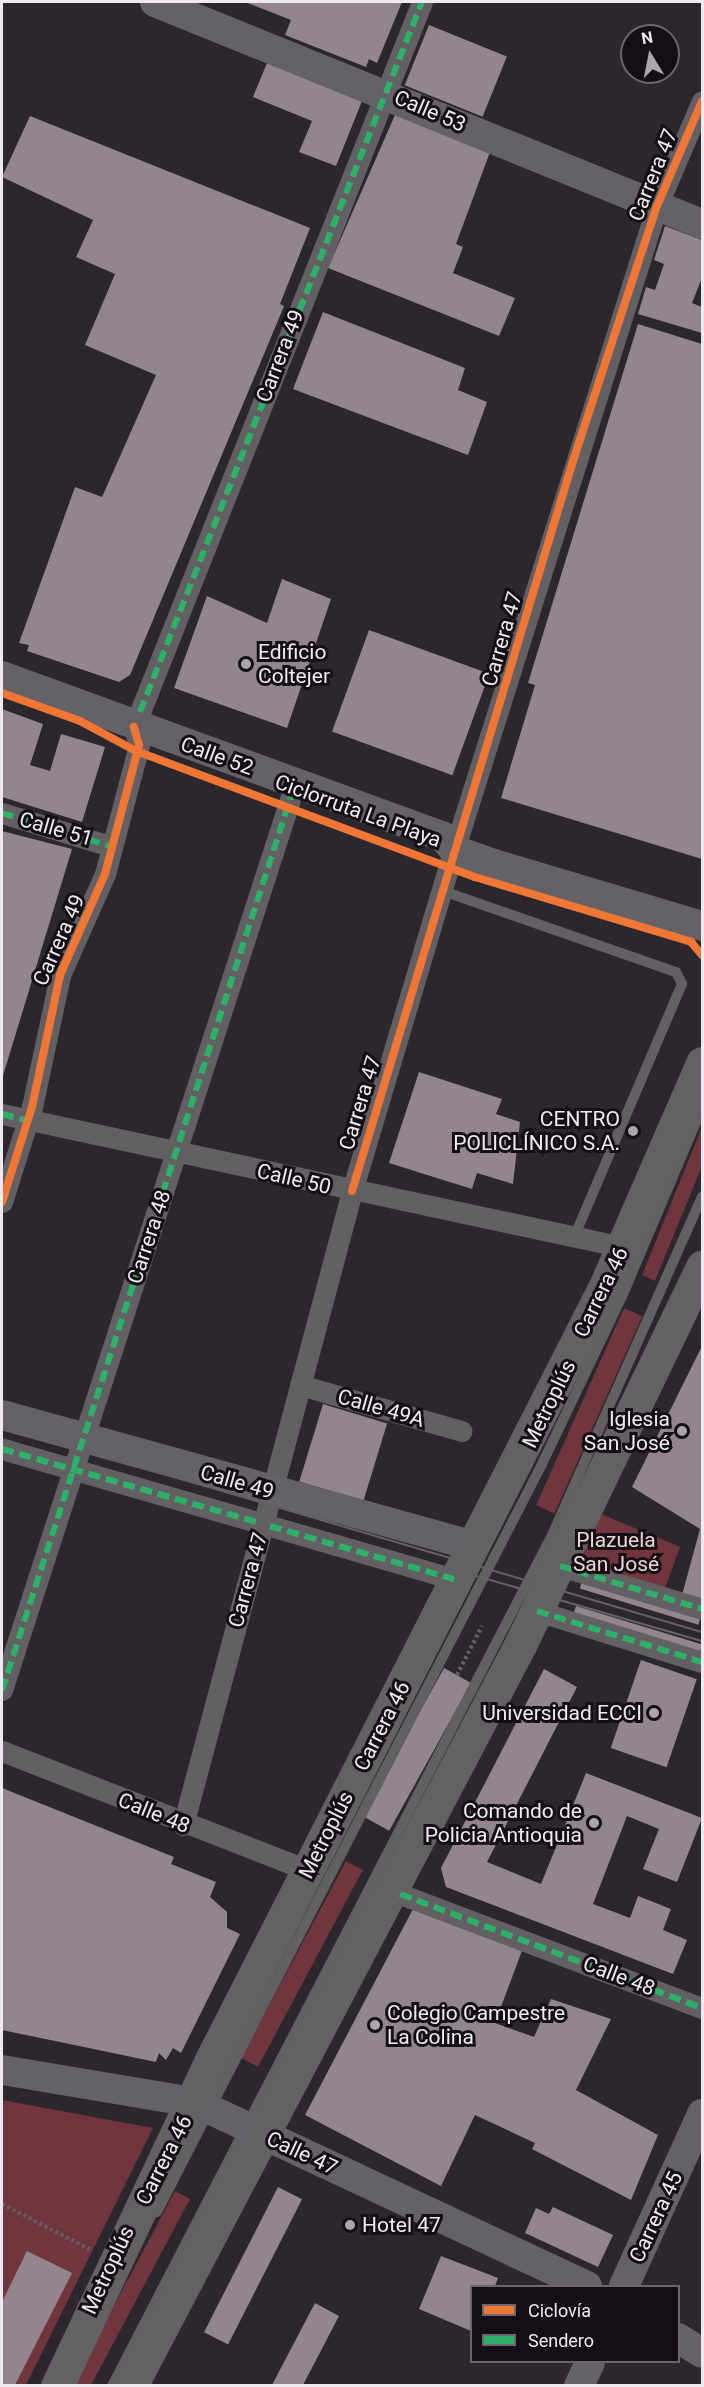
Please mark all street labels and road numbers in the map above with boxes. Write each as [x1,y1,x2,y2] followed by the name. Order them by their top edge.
[390,85,470,137] street label: Calle 53
[623,125,683,225] street label: Carrera 47
[251,306,309,406] street label: Carrera 49
[476,589,528,689] street label: Carrera 47
[177,731,257,781] street label: Calle 52
[271,769,445,853] street label: Ciclorruta La Playa
[16,807,96,851] street label: Calle 51
[28,890,90,990] street label: Carrera 49
[334,1053,386,1153] street label: Carrera 47
[255,1158,333,1200] street label: Calle 50
[122,1187,176,1287] street label: Carrera 48
[568,1243,634,1341] street label: Carrera 46
[517,1356,581,1452] street label: Metroplús
[335,1384,427,1432] street label: Calle 49A
[197,1460,277,1504] street label: Calle 49
[223,1530,273,1630] street label: Carrera 47
[349,1677,415,1775] street label: Carrera 46
[114,1787,194,1839] street label: Calle 48
[293,1787,359,1883] street label: Metroplús
[579,1951,659,2001] street label: Calle 48
[131,2111,197,2209] street label: Carrera 46
[263,2126,341,2180] street label: Calle 47
[624,2168,688,2266] street label: Carrera 45
[77,2222,139,2318] street label: Metroplús

